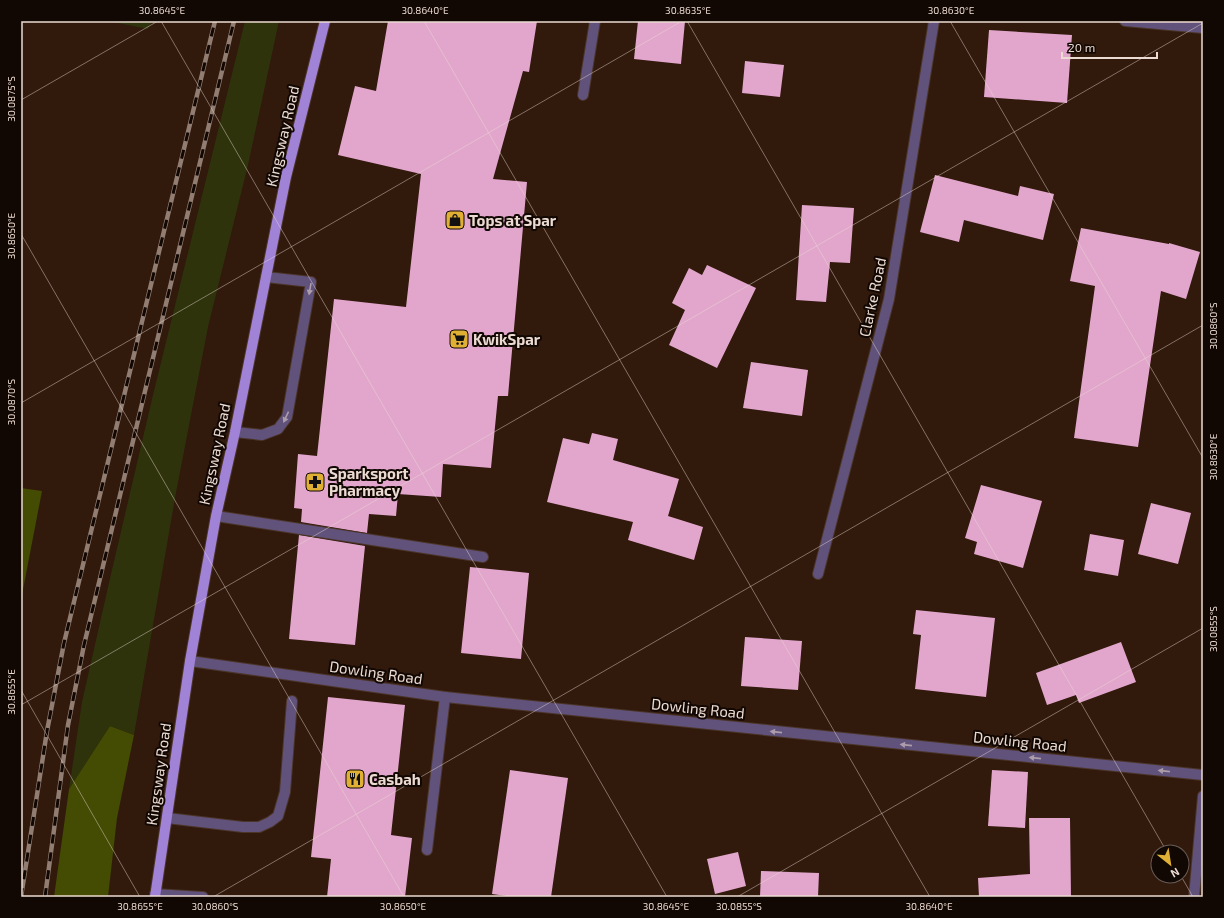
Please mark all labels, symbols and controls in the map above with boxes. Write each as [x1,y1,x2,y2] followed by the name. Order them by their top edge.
[139,4,186,16] text: 30.8645°E
[401,4,449,16] text: 30.8640°E
[665,4,711,16] text: 30.8635°E
[928,4,975,16] text: 30.8630°E
[1062,34,1157,60] scale bar
[1068,40,1095,54] text: 20 m
[5,76,17,122] text: 30.0875°S
[262,84,302,188] street label: Kingsway Road
[444,209,466,231] shop icon: Tops at Spar
[469,211,557,229] place label: Tops at Spar
[5,212,17,259] text: 30.8650°E
[855,256,889,338] street label: Clarke Road
[306,283,312,296] one-way arrow
[1207,302,1219,349] text: 30.0860°S
[448,328,470,350] supermarket icon: KwikSpar
[473,330,541,348] place label: KwikSpar
[5,378,17,425] text: 30.0870°S
[194,402,234,506] street label: Kingsway Road
[282,411,289,423] one-way arrow
[1207,433,1219,480] text: 30.8630°E
[329,464,409,500] place label: Sparksport Pharmacy
[304,471,326,493] pharmacy icon: Sparksport Pharmacy
[1207,606,1219,652] text: 30.0855°S
[328,657,424,687] street label: Dowling Road
[5,669,17,715] text: 30.8655°E
[650,694,746,722] street label: Dowling Road
[142,722,174,826] street label: Kingsway Road
[972,727,1068,755] street label: Dowling Road
[770,729,782,735] one-way arrow
[899,742,912,748] one-way arrow
[1029,755,1041,761] one-way arrow
[344,768,366,790] restaurant icon: Casbah
[1158,768,1170,774] one-way arrow
[369,770,421,788] place label: Casbah
[1150,844,1190,884] north arrow
[1169,865,1182,881] text: N
[117,900,163,912] text: 30.8655°E
[192,900,239,912] text: 30.0860°S
[380,900,427,912] text: 30.8650°E
[643,900,690,912] text: 30.8645°E
[716,900,762,912] text: 30.0855°S
[905,900,953,912] text: 30.8640°E

